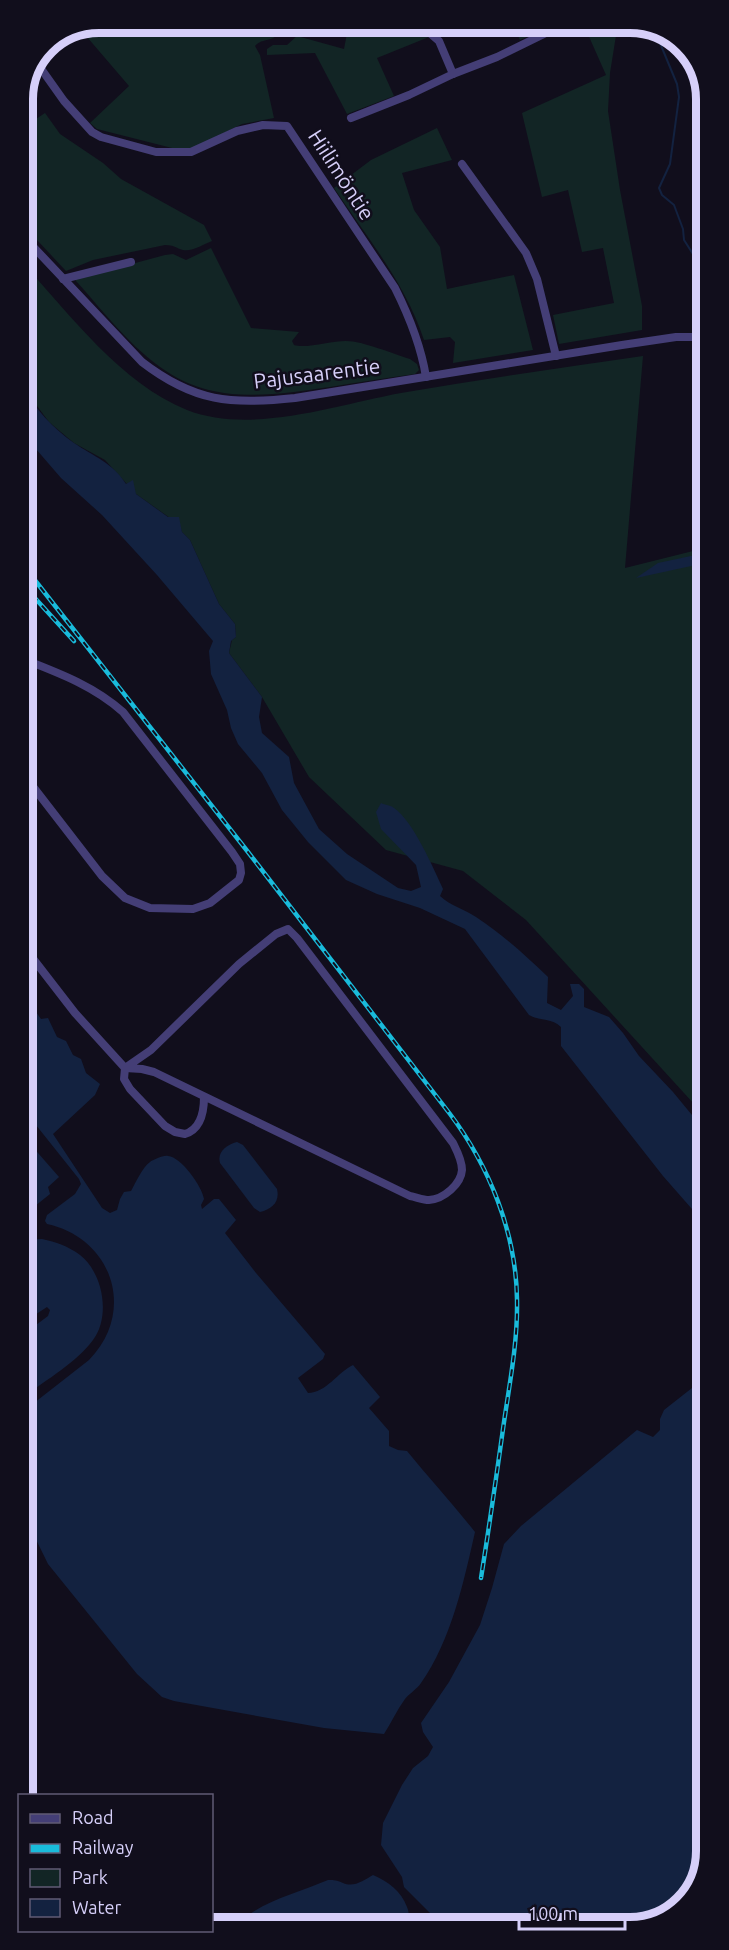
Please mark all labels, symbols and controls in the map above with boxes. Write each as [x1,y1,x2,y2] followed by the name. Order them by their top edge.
[304,125,380,224] street label: Hiilimöntie
[252,353,382,393] street label: Pajusaarentie
[18,1794,213,1932] legend
[72,1807,114,1827] text: Road
[72,1837,134,1857] text: Railway
[72,1867,108,1887] text: Park
[519,1893,626,1931] scale bar
[72,1897,122,1917] text: Water
[528,1903,578,1923] text: 100 m

